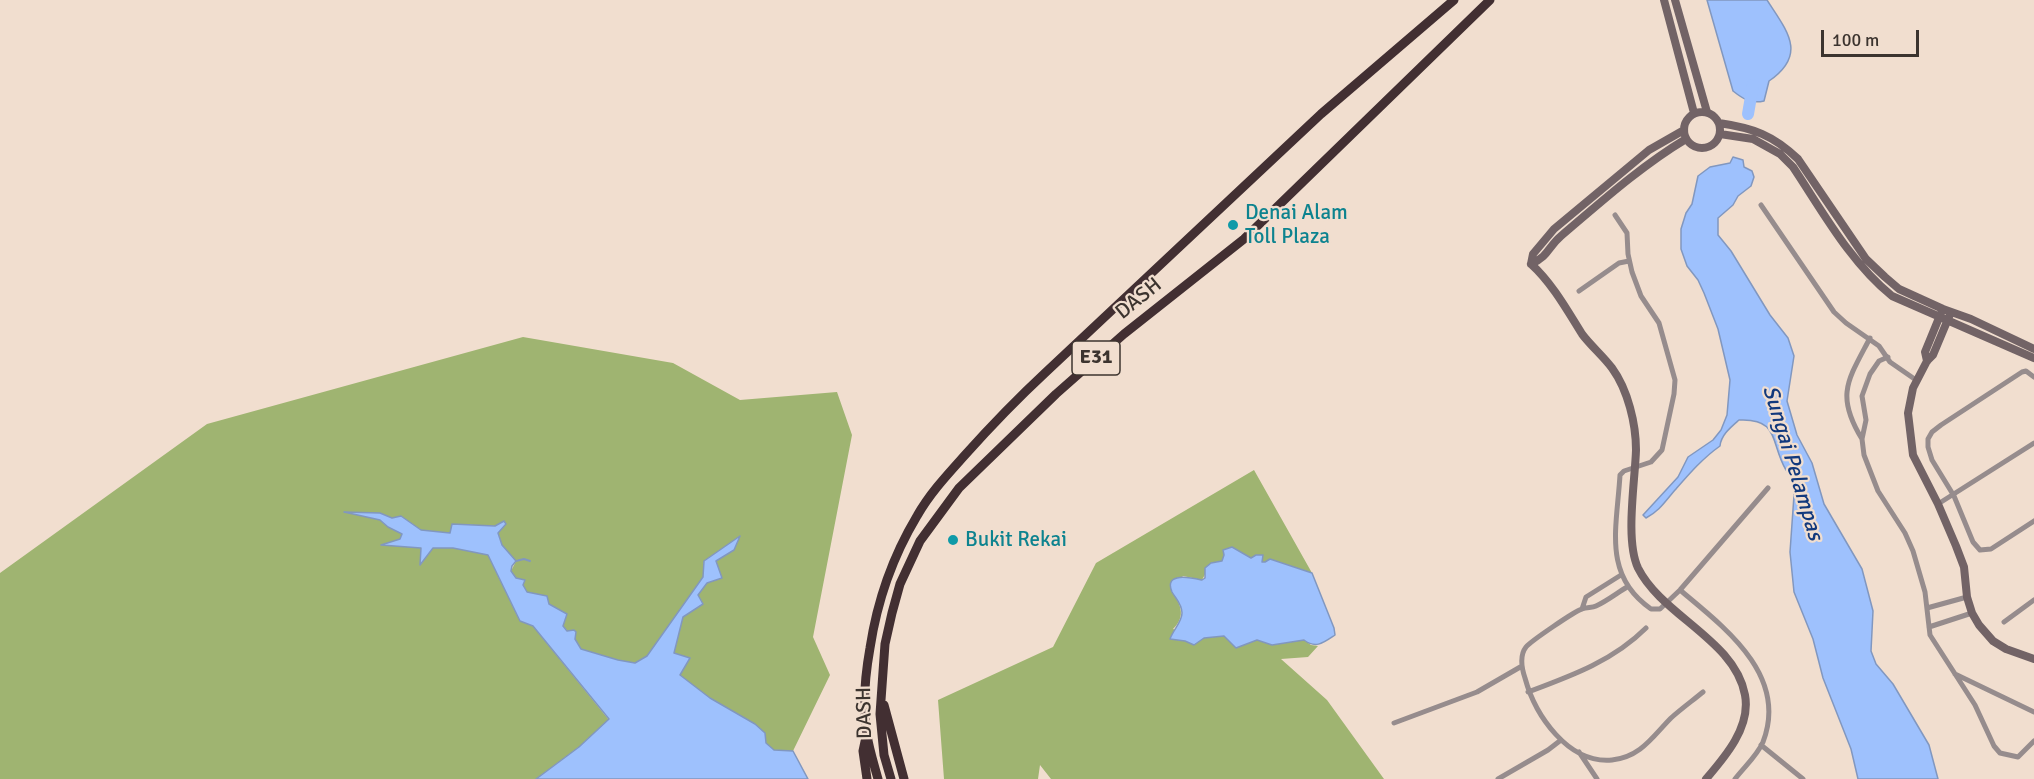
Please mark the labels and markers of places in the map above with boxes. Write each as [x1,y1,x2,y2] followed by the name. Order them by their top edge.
[1245,200,1348,250] place label: Denai Alam Toll Plaza
[1226,218,1240,232] marker: Denai Alam Toll Plaza
[965,527,1067,553] place label: Bukit Rekai
[946,533,960,547] marker: Bukit Rekai

